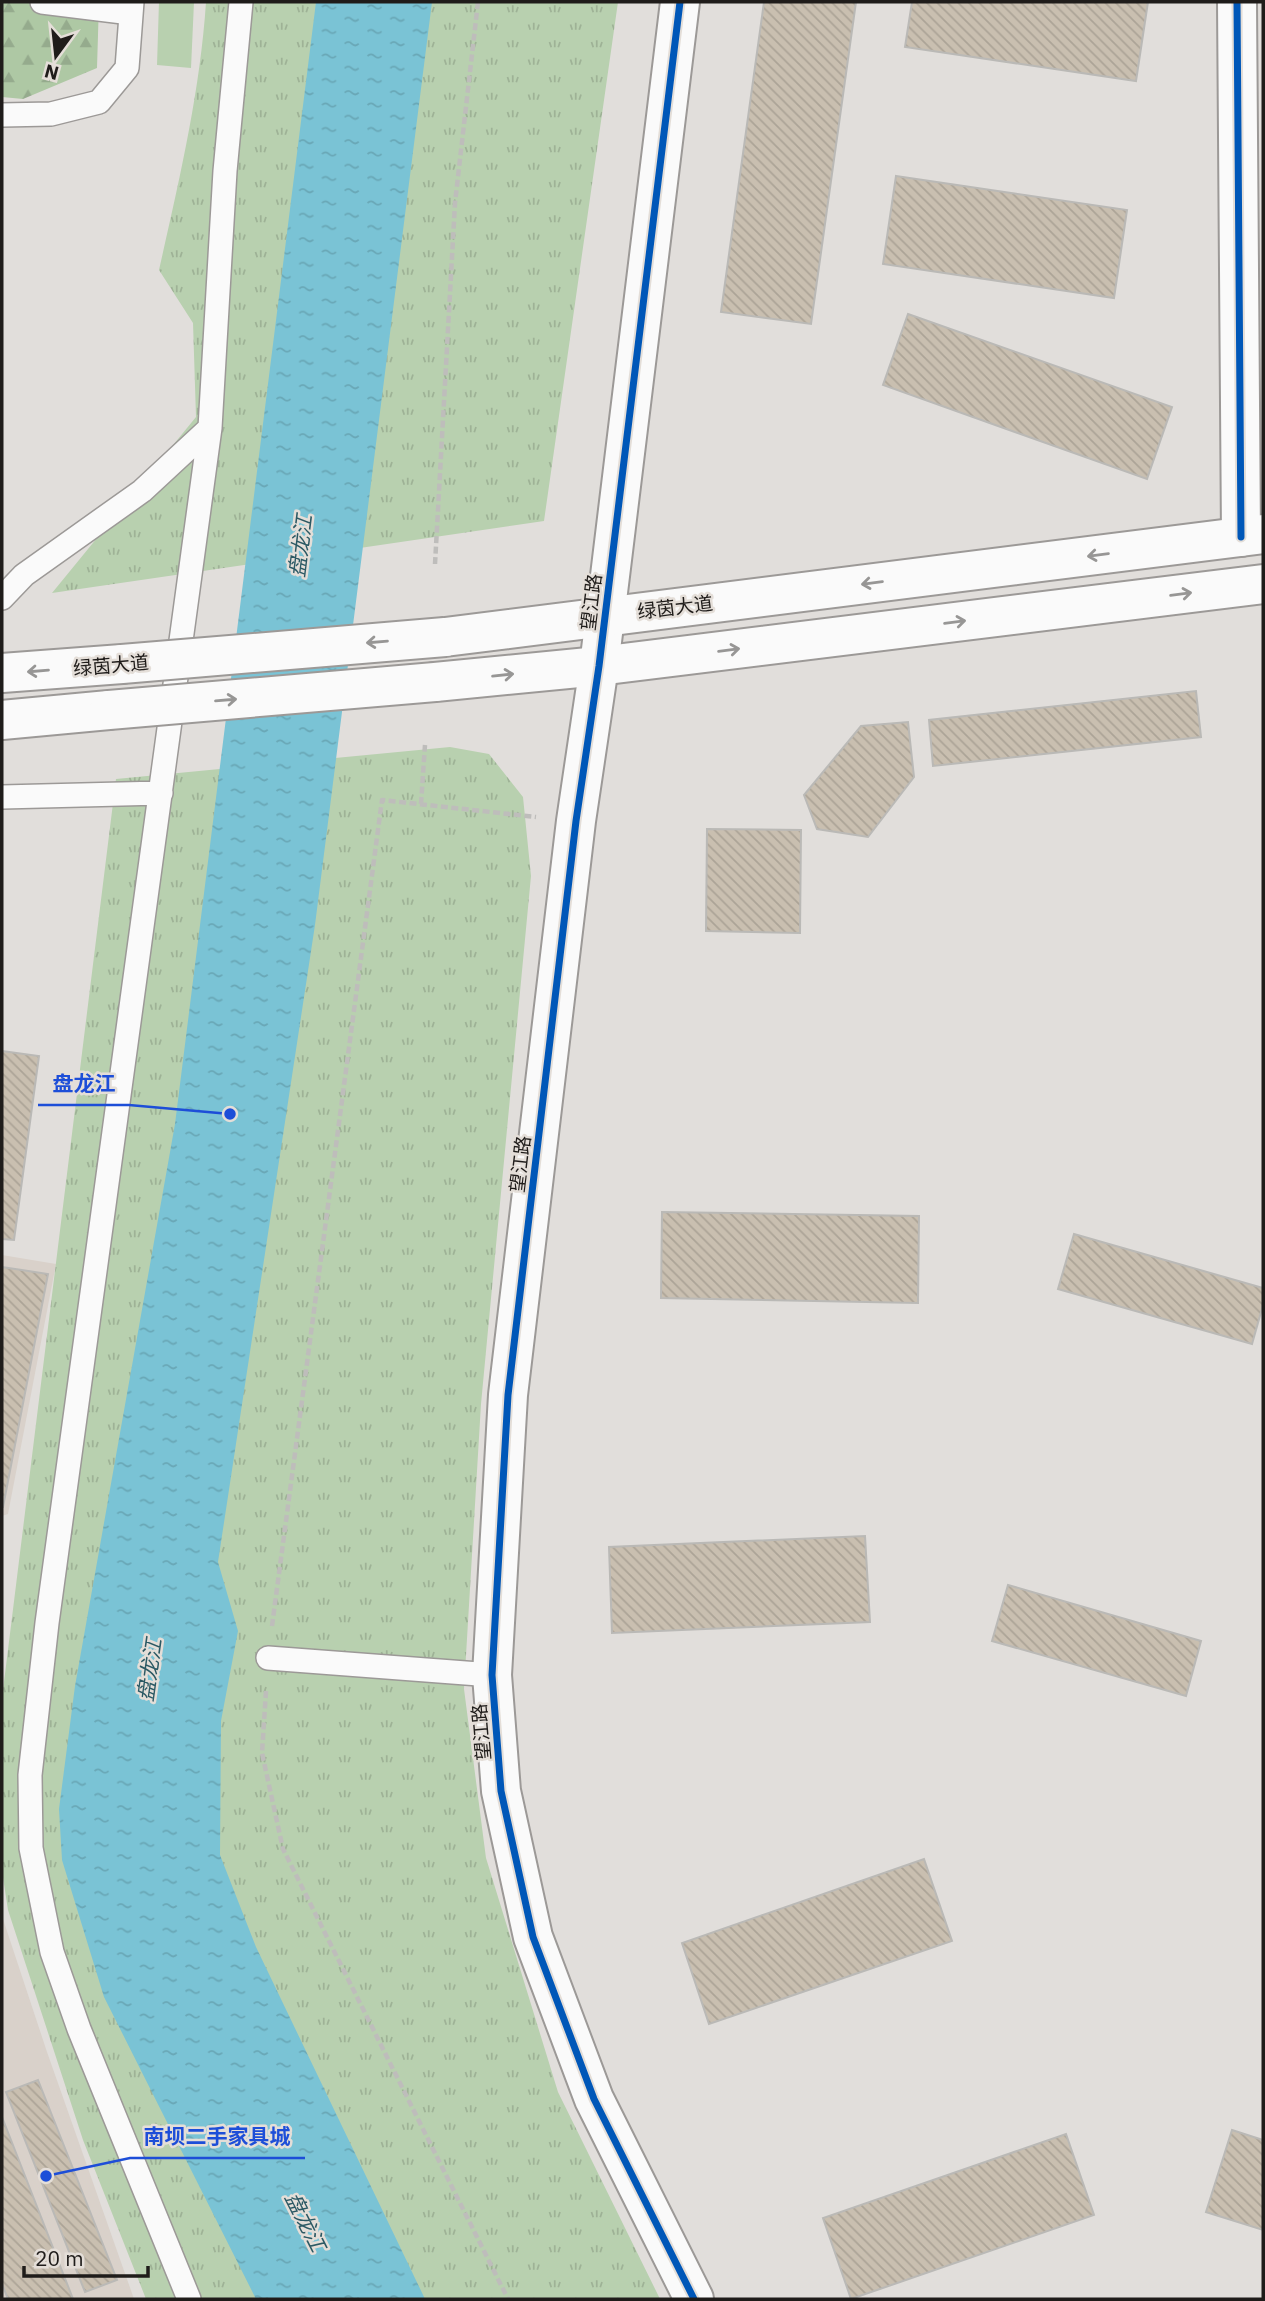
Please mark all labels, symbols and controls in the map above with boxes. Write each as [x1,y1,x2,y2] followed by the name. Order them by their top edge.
[21,21,91,91] north arrow
[42,59,61,86] text: N
[282,511,318,579] water label: 盘龙江
[1087,548,1110,561] one-way arrow
[576,572,606,632] street label: 望江路
[862,576,884,589] one-way arrow
[1169,588,1192,601] one-way arrow
[636,590,714,624] street label: 绿茵大道
[943,615,966,628] one-way arrow
[366,636,389,649] one-way arrow
[717,643,740,656] one-way arrow
[72,650,150,680] street label: 绿茵大道
[27,665,49,678] one-way arrow
[491,668,514,681] one-way arrow
[214,693,237,706] one-way arrow
[38,1063,129,1105] callout: 盘龙江
[53,1069,116,1097] text: 盘龙江
[505,1134,535,1194] street label: 望江路
[131,1635,168,1703] water label: 盘龙江
[467,1703,495,1761] street label: 望江路
[130,2116,305,2158] callout: 南坝二手家具城
[144,2122,291,2150] text: 南坝二手家具城
[279,2187,334,2258] water label: 盘龙江
[24,2234,149,2278] scale bar
[35,2244,84,2272] text: 20 m

